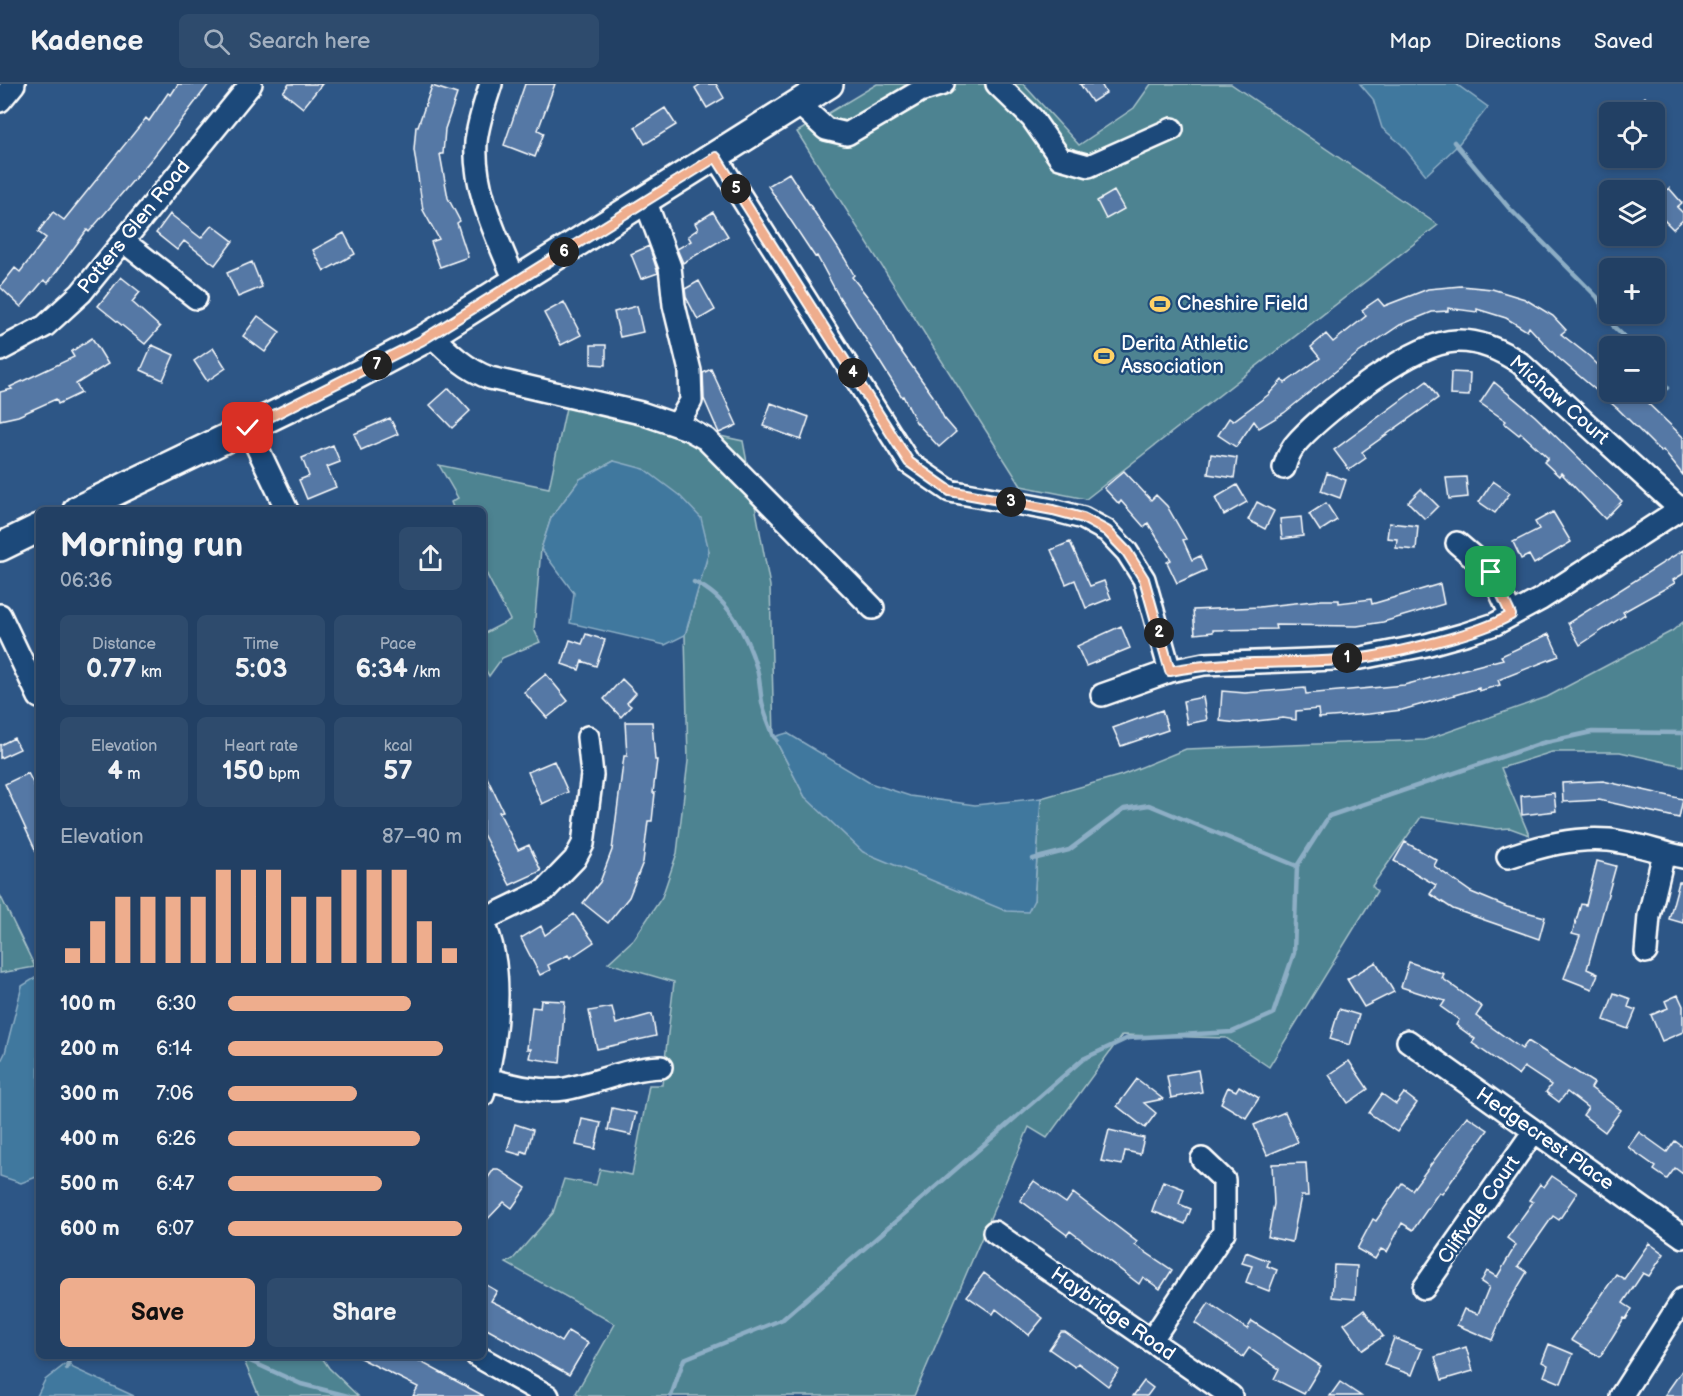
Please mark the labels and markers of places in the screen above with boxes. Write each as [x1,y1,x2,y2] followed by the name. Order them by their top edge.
[721,174,751,204] pin: 5
[549,237,579,267] pin: 6
[1148,292,1172,316] sports icon: Cheshire Field
[1177,292,1308,316] place label: Cheshire Field
[1121,332,1248,379] place label: Derita Athletic Association
[1092,344,1116,368] sports icon: Derita Athletic Association
[362,350,392,380] pin: 7
[838,358,868,388] pin: 4
[222,402,273,453] pin
[996,487,1026,517] pin: 3
[1465,546,1516,597] pin
[1144,618,1174,648] pin: 2
[1332,643,1362,673] pin: 1

